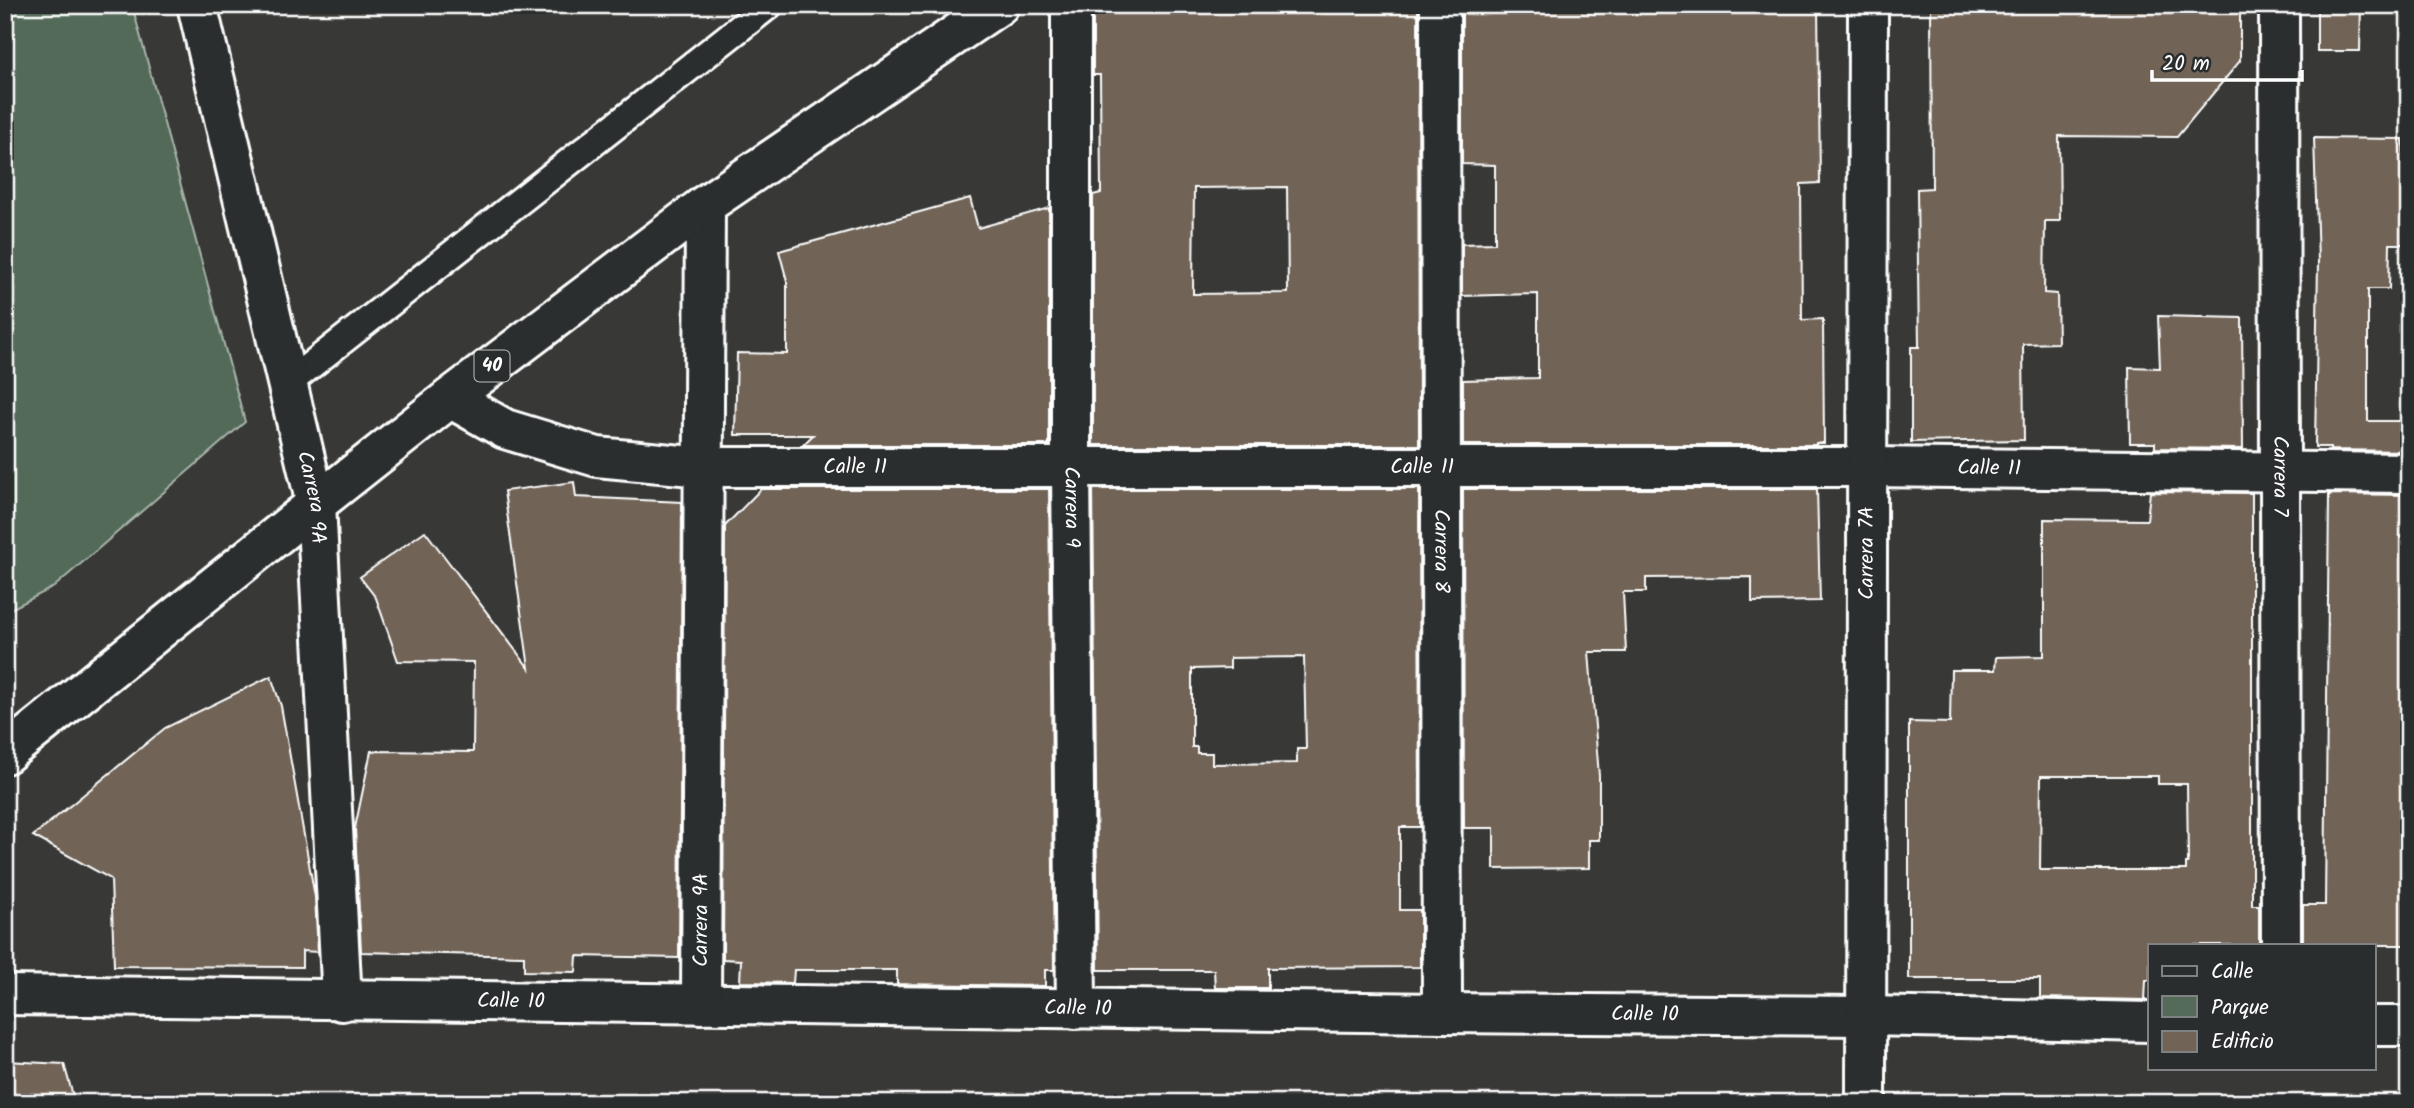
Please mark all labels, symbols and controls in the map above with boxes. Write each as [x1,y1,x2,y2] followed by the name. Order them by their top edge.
[2152,38,2302,82] scale bar
[2162,48,2210,81] text: 20 m
[475,350,510,382] road number: 40
[2263,436,2297,518] street label: Carrera 7
[287,448,335,545] street label: Carrera 9A
[823,451,887,484] street label: Calle 11
[1390,451,1454,484] street label: Calle 11
[1957,452,2021,485] street label: Calle 11
[1055,466,1088,548] street label: Carrera 9
[1850,506,1884,600] street label: Carrera 7A
[1425,509,1458,593] street label: Carrera 8
[685,873,718,967] street label: Carrera 9A
[2148,944,2376,1070] legend
[2211,956,2254,989] text: Calle
[477,984,545,1018] street label: Calle 10
[1044,992,1112,1025] street label: Calle 10
[2211,992,2269,1025] text: Parque
[1611,998,1679,1031] street label: Calle 10
[2211,1026,2274,1059] text: Edificio

